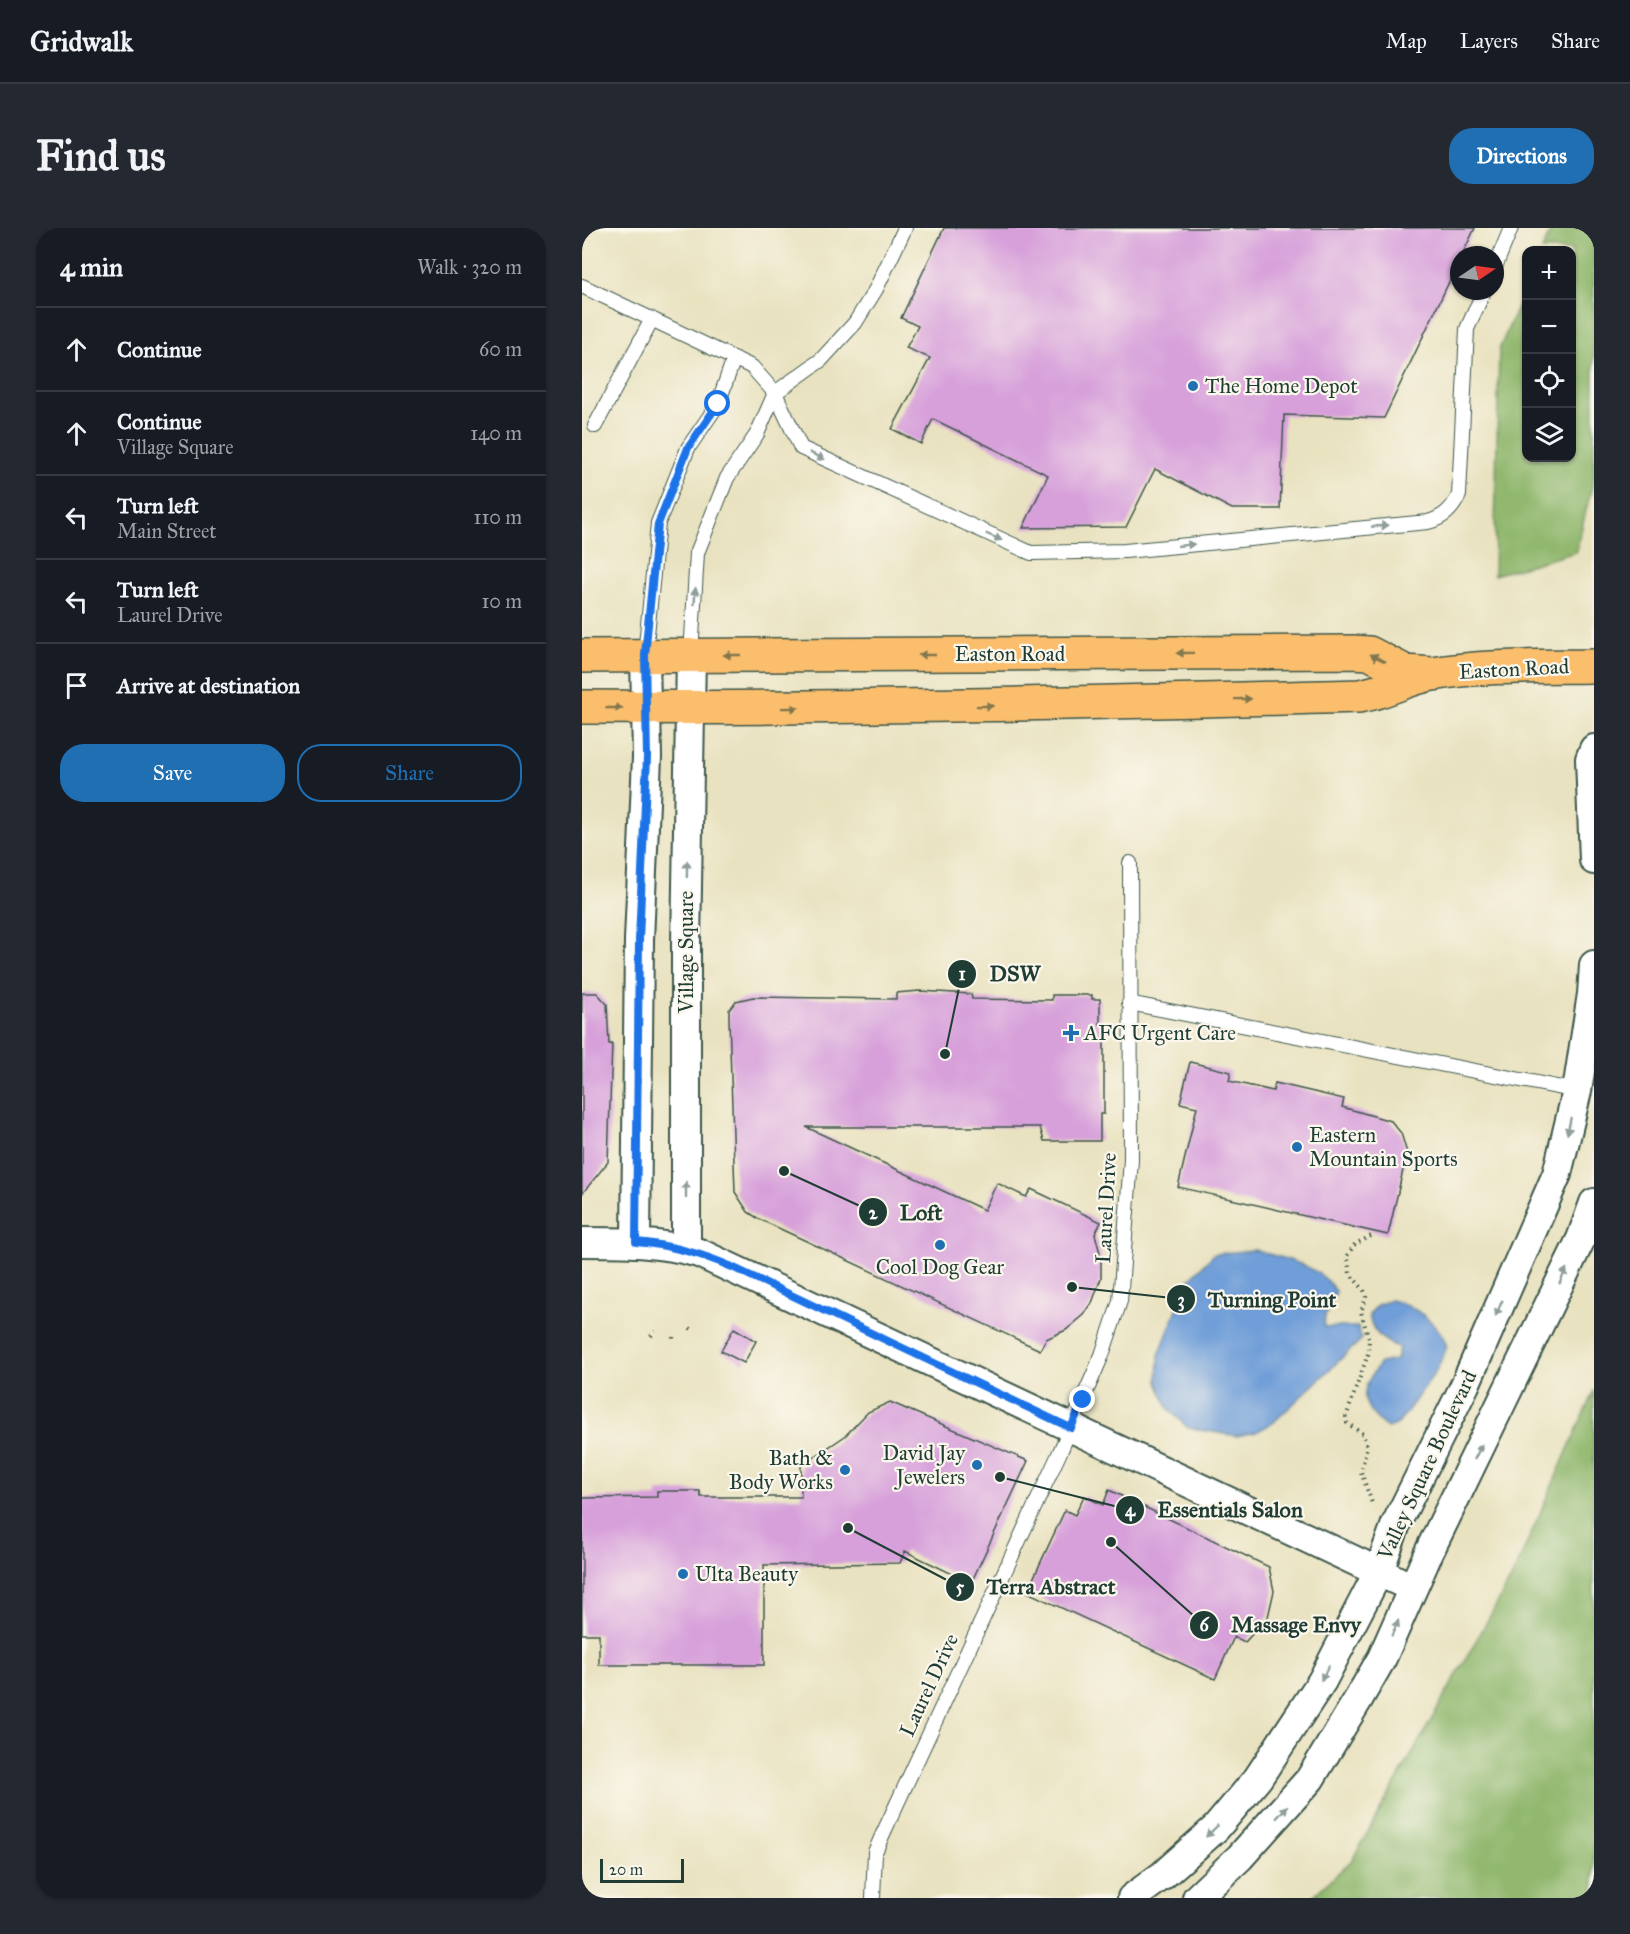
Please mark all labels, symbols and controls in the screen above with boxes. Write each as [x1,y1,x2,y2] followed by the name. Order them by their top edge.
[30,24,133,59] text: Gridwalk
[1386,28,1427,54] text: Map
[1460,28,1518,54] text: Layers
[1551,28,1600,54] text: Share
[1449,128,1594,184] button: Directions
[36,130,166,182] text: Find us
[1450,246,1504,300] north arrow
[1522,246,1576,462] map controls
[1522,246,1576,300] button: +
[60,251,123,283] text: 4 min
[417,255,522,279] text: Walk · 320 m
[1522,300,1576,354] button: −
[60,333,93,366] icon: ahead
[117,336,202,363] text: Continue
[479,337,522,361] text: 60 m
[1522,354,1576,408] button: locate
[1205,373,1358,399] place label: The Home Depot
[1186,379,1200,393] marker: The Home Depot
[704,390,730,416] route start
[117,408,202,435] text: Continue
[1522,408,1576,462] button: layers
[60,417,93,450] icon: ahead
[470,421,522,445] text: 140 m
[117,435,234,459] text: Village Square
[809,451,826,460] one-way arrow
[117,492,199,519] text: Turn left
[60,501,93,534] icon: left
[474,505,522,529] text: 110 m
[117,519,216,543] text: Main Street
[1371,521,1390,531] one-way arrow
[986,532,1004,542] one-way arrow
[1177,540,1196,550] one-way arrow
[117,576,199,603] text: Turn left
[60,585,93,618] icon: left
[690,587,699,606] one-way arrow
[481,589,522,613] text: 10 m
[117,603,223,627] text: Laurel Drive
[955,641,1066,667] street label: Easton Road
[1175,648,1194,658] one-way arrow
[722,650,741,660] one-way arrow
[917,650,936,660] one-way arrow
[1370,653,1387,663] one-way arrow
[1458,653,1570,685] street label: Easton Road
[60,669,93,702] icon: arrive
[117,672,300,699] text: Arrive at destination
[1234,695,1253,704] one-way arrow
[976,701,995,711] one-way arrow
[604,703,623,713] one-way arrow
[781,703,800,713] one-way arrow
[60,744,285,802] button: Save
[297,744,522,802] button: Share
[682,860,692,879] one-way arrow
[673,891,699,1014] street label: Village Square
[947,954,1052,994] callout: DSW
[990,960,1042,987] text: DSW
[958,963,966,985] text: 1
[1083,1020,1236,1046] place label: AFC Urgent Care
[1062,1024,1080,1042] marker: AFC Urgent Care
[1564,1117,1573,1136] one-way arrow
[1309,1122,1458,1172] place label: Eastern Mountain Sports
[1290,1140,1304,1154] marker: Eastern Mountain Sports
[1090,1152,1122,1264] street label: Laurel Drive
[681,1181,691,1200] one-way arrow
[858,1192,954,1232] callout: Loft
[900,1199,943,1226] text: Loft
[869,1202,879,1224] text: 2
[933,1238,947,1252] marker: Cool Dog Gear
[876,1254,1004,1280] place label: Cool Dog Gear
[1558,1268,1567,1285] one-way arrow
[1166,1279,1349,1319] callout: Turning Point
[1207,1286,1336,1313] text: Turning Point
[1177,1289,1185,1312] text: 3
[1494,1299,1504,1317] one-way arrow
[1371,1365,1483,1565] street label: Valley Square Boulevard
[1069,1386,1095,1412] route end
[882,1440,966,1490] place label: David Jay Jewelers
[1473,1444,1483,1461] one-way arrow
[729,1445,833,1495] place label: Bath & Body Works
[970,1458,984,1472] marker: David Jay Jewelers
[838,1463,852,1477] marker: Bath & Body Works
[1115,1490,1315,1530] callout: Essentials Salon
[1157,1496,1303,1523] text: Essentials Salon
[1125,1499,1136,1522] text: 4
[695,1561,799,1587] place label: Ulta Beauty
[676,1567,690,1581] marker: Ulta Beauty
[945,1567,1127,1607] callout: Terra Abstract
[986,1573,1116,1600] text: Terra Abstract
[956,1576,965,1598] text: 5
[1189,1605,1373,1645] callout: Massage Envy
[1231,1611,1363,1638] text: Massage Envy
[1199,1614,1209,1636] text: 6
[1390,1619,1400,1637] one-way arrow
[894,1629,964,1741] street label: Laurel Drive
[1321,1664,1331,1682] one-way arrow
[1275,1805,1288,1820] one-way arrow
[1204,1824,1219,1838] one-way arrow
[600,1856,684,1884] scale bar
[609,1860,643,1879] text: 20 m

